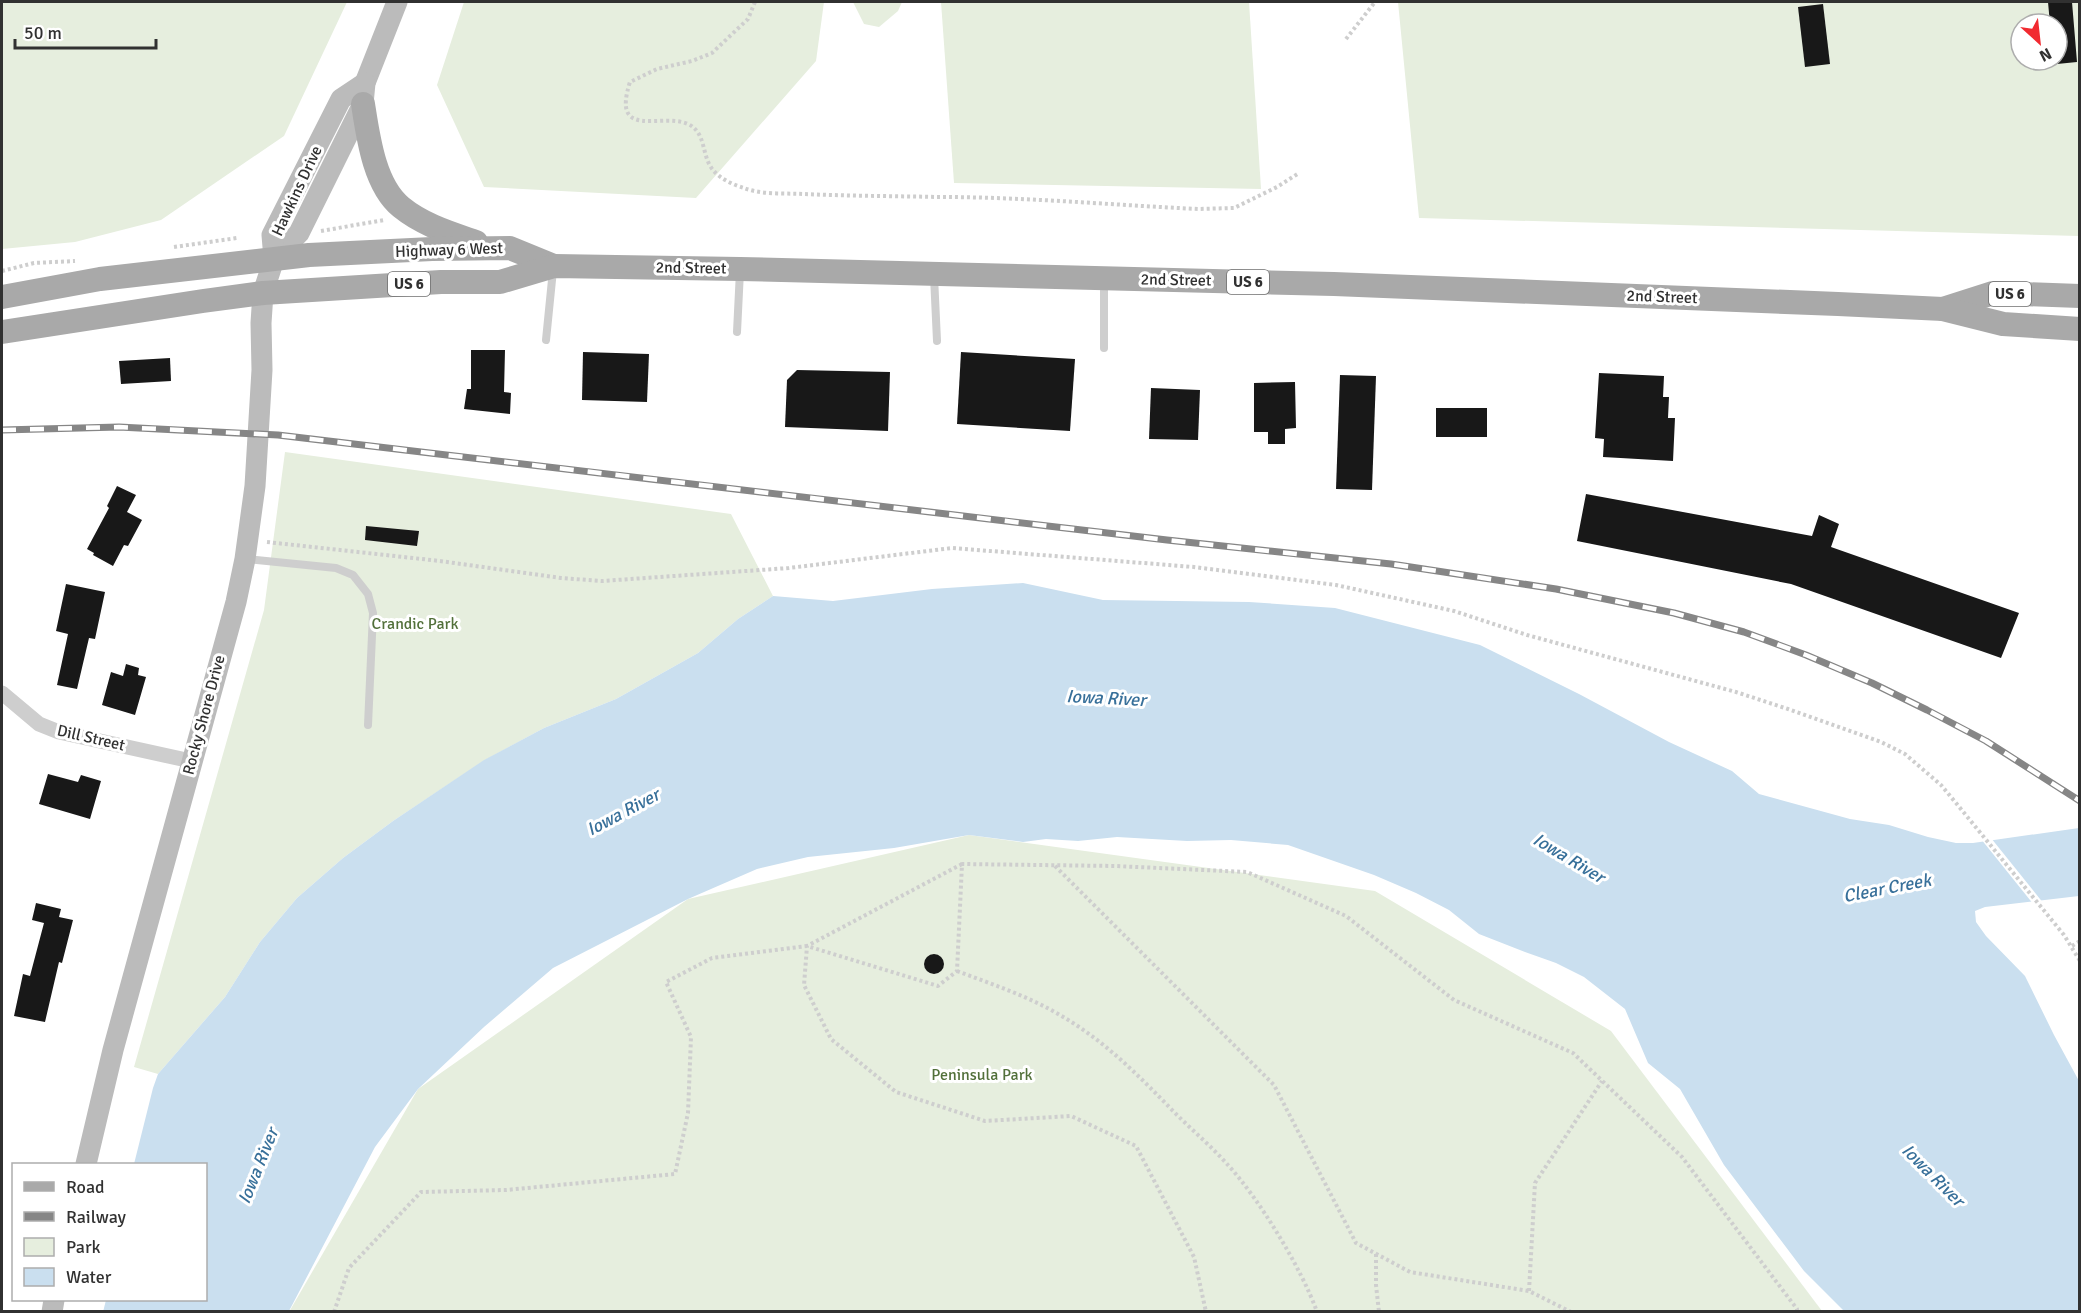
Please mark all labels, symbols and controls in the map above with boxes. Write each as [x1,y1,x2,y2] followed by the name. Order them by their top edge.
[15,12,156,50] scale bar
[2009,12,2069,72] north arrow
[24,22,62,44] text: 50 m
[2036,43,2055,66] text: N
[267,143,327,239] street label: Hawkins Drive
[395,238,504,262] street label: Highway 6 West
[655,257,727,279] street label: 2nd Street
[1140,269,1212,291] street label: 2nd Street
[1227,270,1269,294] road number: US 6
[388,272,430,296] road number: US 6
[1989,282,2031,306] road number: US 6
[1626,286,1698,308] street label: 2nd Street
[372,614,458,634] park label: Crandic Park
[178,653,230,777] street label: Rocky Shore Drive
[1066,685,1149,711] water label: Iowa River
[55,720,127,756] street label: Dill Street
[583,783,665,840] water label: Iowa River
[1529,828,1611,889] water label: Iowa River
[1841,868,1935,907] water label: Clear Creek
[931,1065,1033,1085] park label: Peninsula Park
[233,1123,284,1207] water label: Iowa River
[1897,1139,1971,1213] water label: Iowa River
[12,1163,207,1301] legend
[66,1176,105,1198] text: Road
[66,1206,127,1228] text: Railway
[66,1236,101,1258] text: Park
[66,1266,112,1288] text: Water

